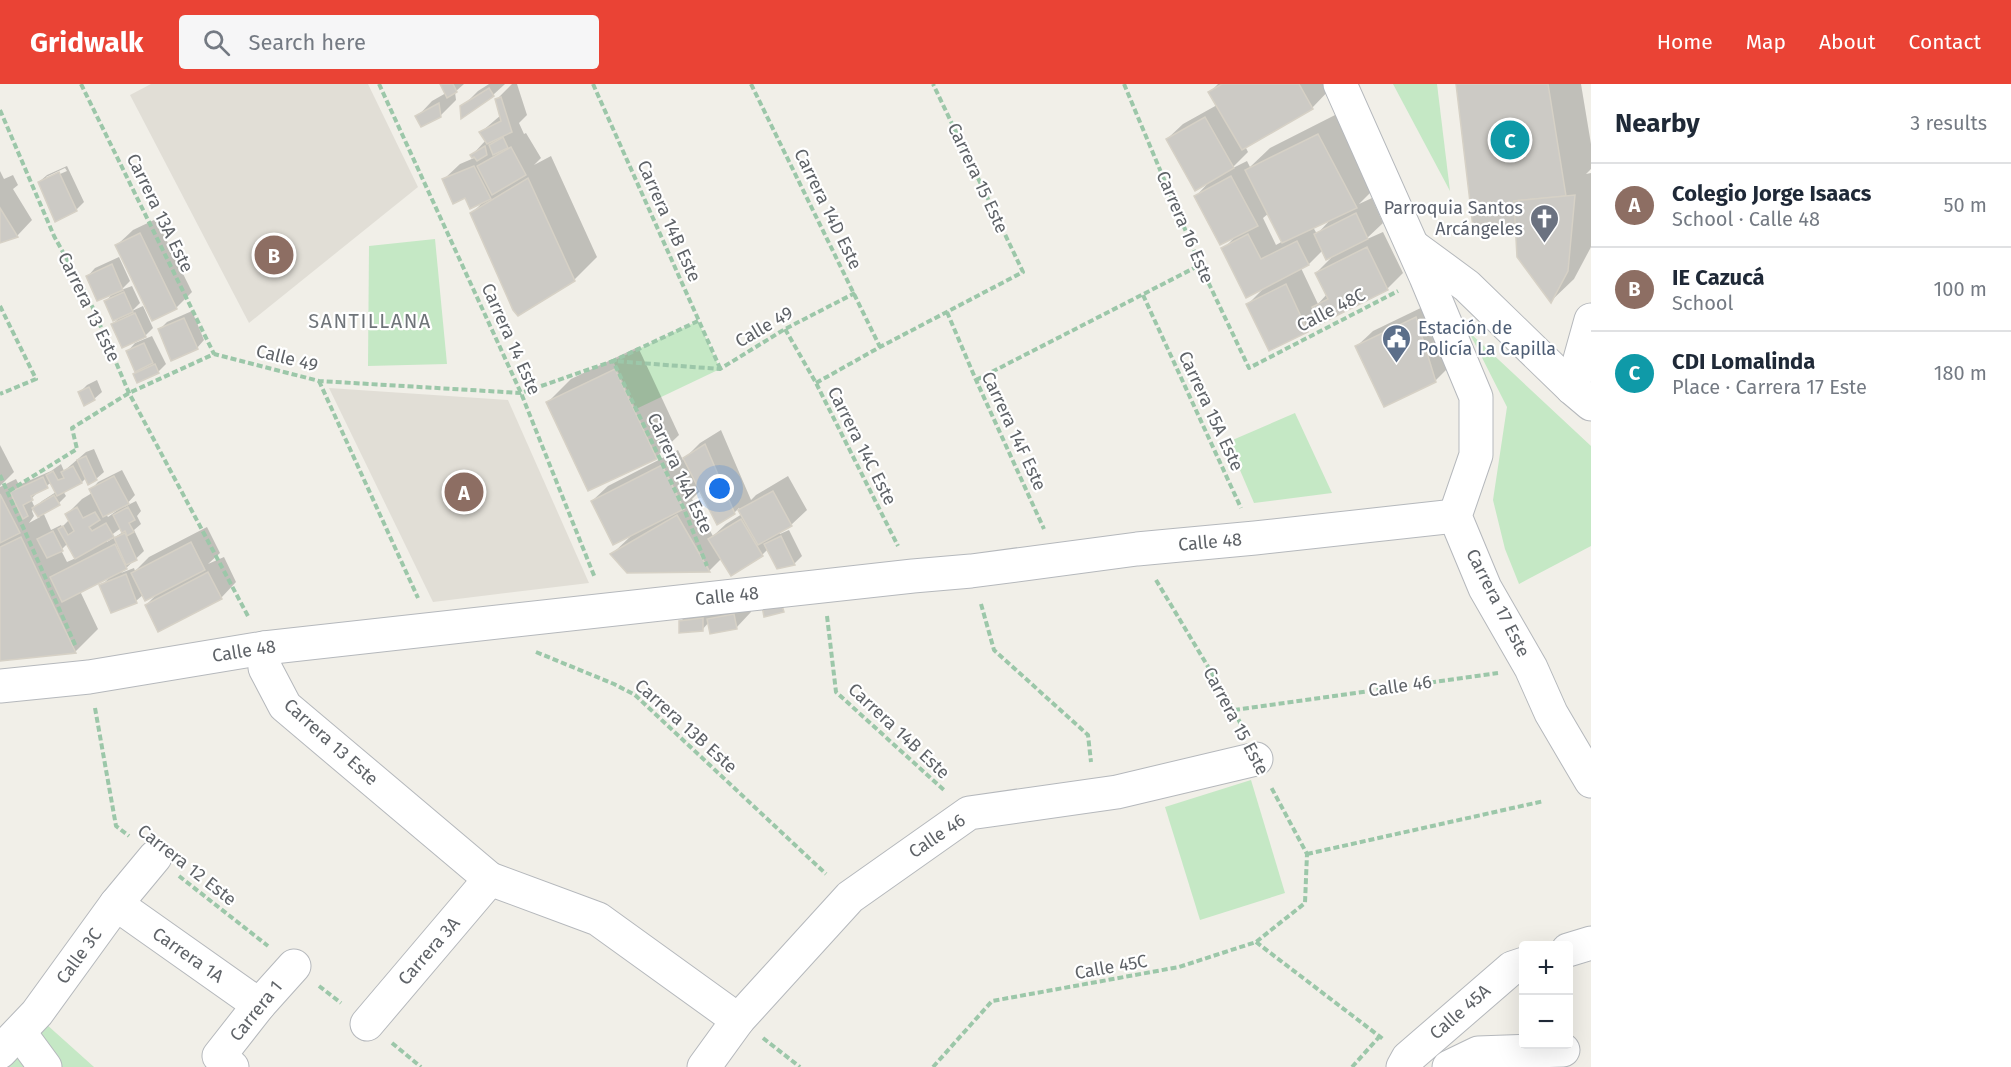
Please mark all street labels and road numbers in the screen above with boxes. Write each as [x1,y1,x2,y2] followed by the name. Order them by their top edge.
[943,119,1013,237] street label: Carrera 15 Este
[789,145,867,273] street label: Carrera 14D Este
[122,150,198,276] street label: Carrera 13A Este
[632,157,706,285] street label: Carrera 14B Este
[1151,168,1219,286] street label: Carrera 16 Este
[53,249,125,365] street label: Carrera 13 Este
[477,280,545,398] street label: Carrera 14 Este
[1293,283,1369,337] street label: Calle 48C
[731,302,797,352] street label: Calle 49
[254,340,320,376] street label: Calle 49
[1174,348,1248,474] street label: Carrera 15A Este
[977,368,1051,494] street label: Carrera 14F Este
[823,383,901,509] street label: Carrera 14C Este
[643,409,717,537] street label: Carrera 14A Este
[1177,528,1243,556] street label: Calle 48
[1461,545,1535,661] street label: Carrera 17 Este
[694,582,760,610] street label: Calle 48
[211,635,277,667] street label: Calle 48
[1198,663,1274,779] street label: Carrera 15 Este
[1367,671,1433,701] street label: Calle 46
[630,674,742,778] street label: Carrera 13B Este
[844,678,954,784] street label: Carrera 14B Este
[279,694,383,790] street label: Carrera 13 Este
[904,809,970,863] street label: Calle 46
[133,820,241,910] street label: Carrera 12 Este
[393,912,465,990] street label: Carrera 3A
[148,923,228,988] street label: Carrera 1A
[51,924,107,988] street label: Calle 3C
[1073,950,1149,984] street label: Calle 45C
[225,976,287,1046] street label: Carrera 1
[1425,979,1495,1044] street label: Calle 45A

